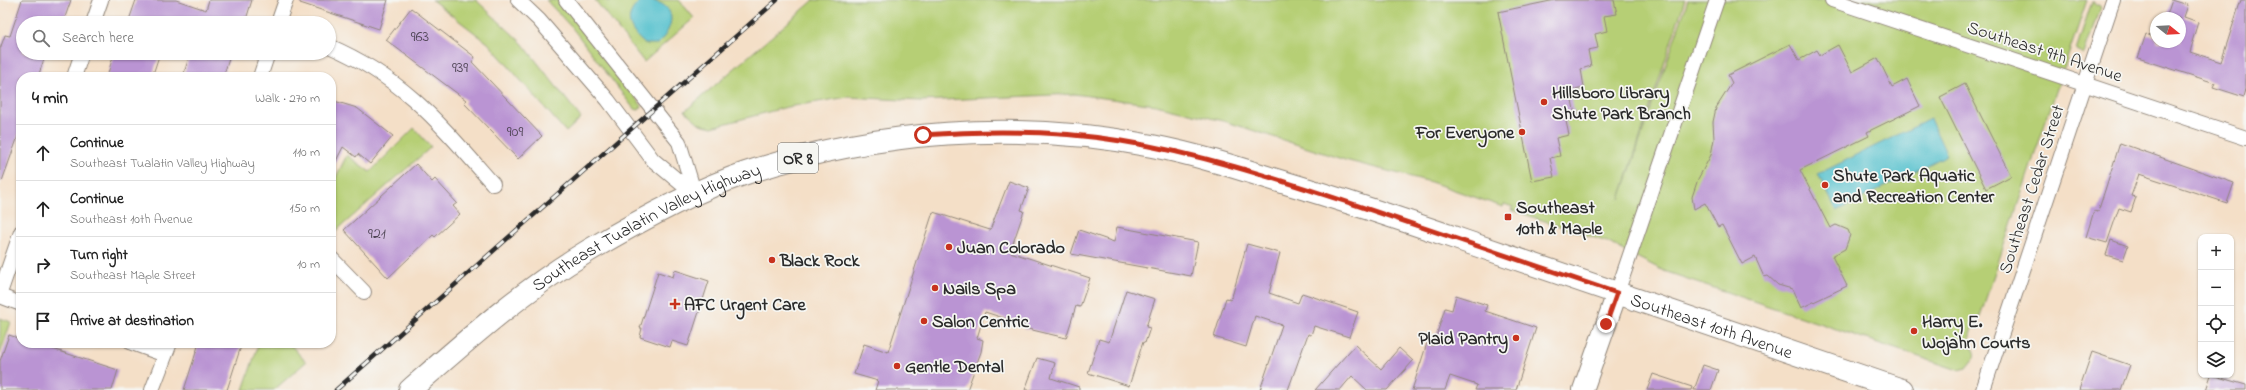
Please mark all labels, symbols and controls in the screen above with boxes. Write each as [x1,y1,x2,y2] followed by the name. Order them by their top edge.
[2150,12,2186,48] north arrow
[16,16,336,60] search box
[1964,16,2126,91] street label: Southeast 9th Avenue
[411,25,429,49] house number: 963
[30,27,52,49] icon: search
[62,27,134,49] text: Search here
[452,56,468,80] house number: 939
[1552,81,1691,128] place label: Hillsboro Library Shute Park Branch
[32,86,68,111] text: 4 min
[255,89,320,108] text: Walk · 270 m
[1539,97,1549,107] marker: Hillsboro Library Shute Park Branch
[1993,102,2073,278] street label: Southeast Cedar Street
[507,120,523,144] house number: 909
[1415,121,1515,148] place label: For Everyone
[914,126,932,144] route start
[1517,127,1527,137] marker: For Everyone
[70,132,124,154] text: Continue
[32,142,54,164] icon: ahead
[293,143,320,162] text: 110 m
[778,143,818,173] road number: OR 8
[70,154,255,173] text: Southeast Tualatin Valley Highway
[527,158,764,299] street label: Southeast Tualatin Valley Highway
[1833,164,1995,211] place label: Shute Park Aquatic and Recreation Center
[1820,180,1830,190] marker: Shute Park Aquatic and Recreation Center
[70,188,124,210] text: Continue
[1516,196,1603,243] place label: Southeast 10th & Maple
[32,198,54,220] icon: ahead
[289,199,320,218] text: 150 m
[70,210,193,229] text: Southeast 10th Avenue
[1503,212,1513,222] marker: Southeast 10th & Maple
[368,222,386,246] house number: 921
[2198,234,2234,378] map controls
[2198,234,2234,270] button: +
[957,236,1065,262] place label: Juan Colorado
[944,242,954,252] marker: Juan Colorado
[70,244,128,266] text: Turn right
[779,249,860,275] place label: Black Rock
[32,254,54,276] icon: right
[297,255,320,274] text: 10 m
[767,255,777,265] marker: Black Rock
[70,266,196,285] text: Southeast Maple Street
[2198,270,2234,306] button: −
[943,277,1016,303] place label: Nails Spa
[930,283,940,293] marker: Nails Spa
[1626,288,1797,367] street label: Southeast 10th Avenue
[684,293,806,320] place label: AFC Urgent Care
[669,298,681,310] marker: AFC Urgent Care
[2198,306,2234,342] button: locate
[32,310,54,332] icon: arrive
[70,310,194,332] text: Arrive at destination
[932,310,1030,336] place label: Salon Centric
[1922,310,2030,357] place label: Harry E. Wojahn Courts
[1597,315,1615,333] route end
[919,316,929,326] marker: Salon Centric
[1909,326,1919,336] marker: Harry E. Wojahn Courts
[1418,327,1508,354] place label: Plaid Pantry
[1511,333,1521,343] marker: Plaid Pantry
[2198,342,2234,378] button: layers
[905,355,1004,381] place label: Gentle Dental
[892,361,902,371] marker: Gentle Dental

